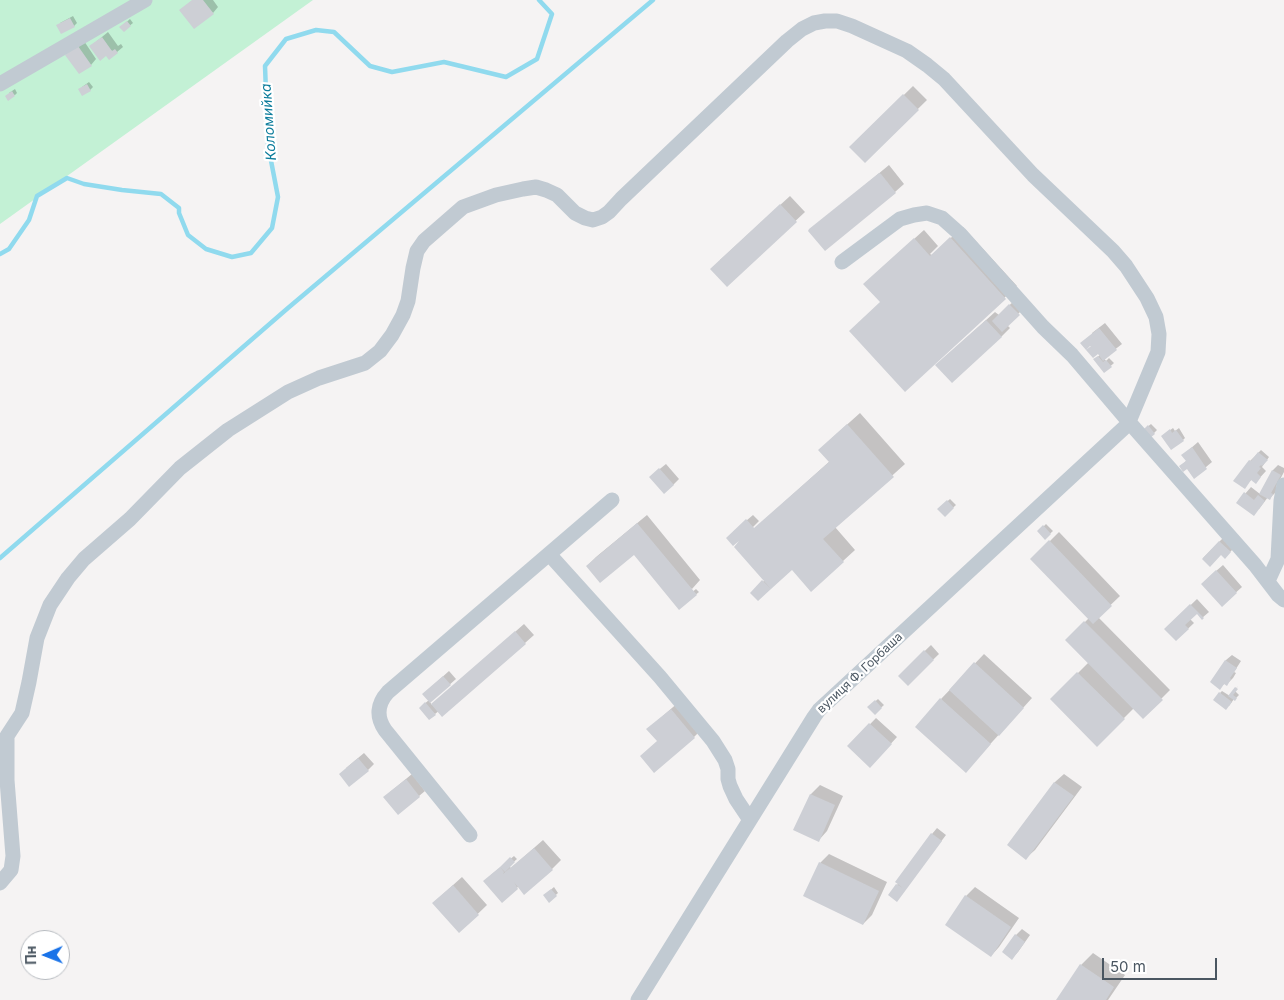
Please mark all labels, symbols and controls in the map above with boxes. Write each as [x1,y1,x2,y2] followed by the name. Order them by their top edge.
[258,83,280,161] water label: Коломийка
[814,630,906,716] street label: вулиця Ф. Горбаша
[20,930,70,980] north arrow
[22,946,39,965] text: Пн
[1104,948,1219,980] scale bar
[1110,957,1146,976] text: 50 m

